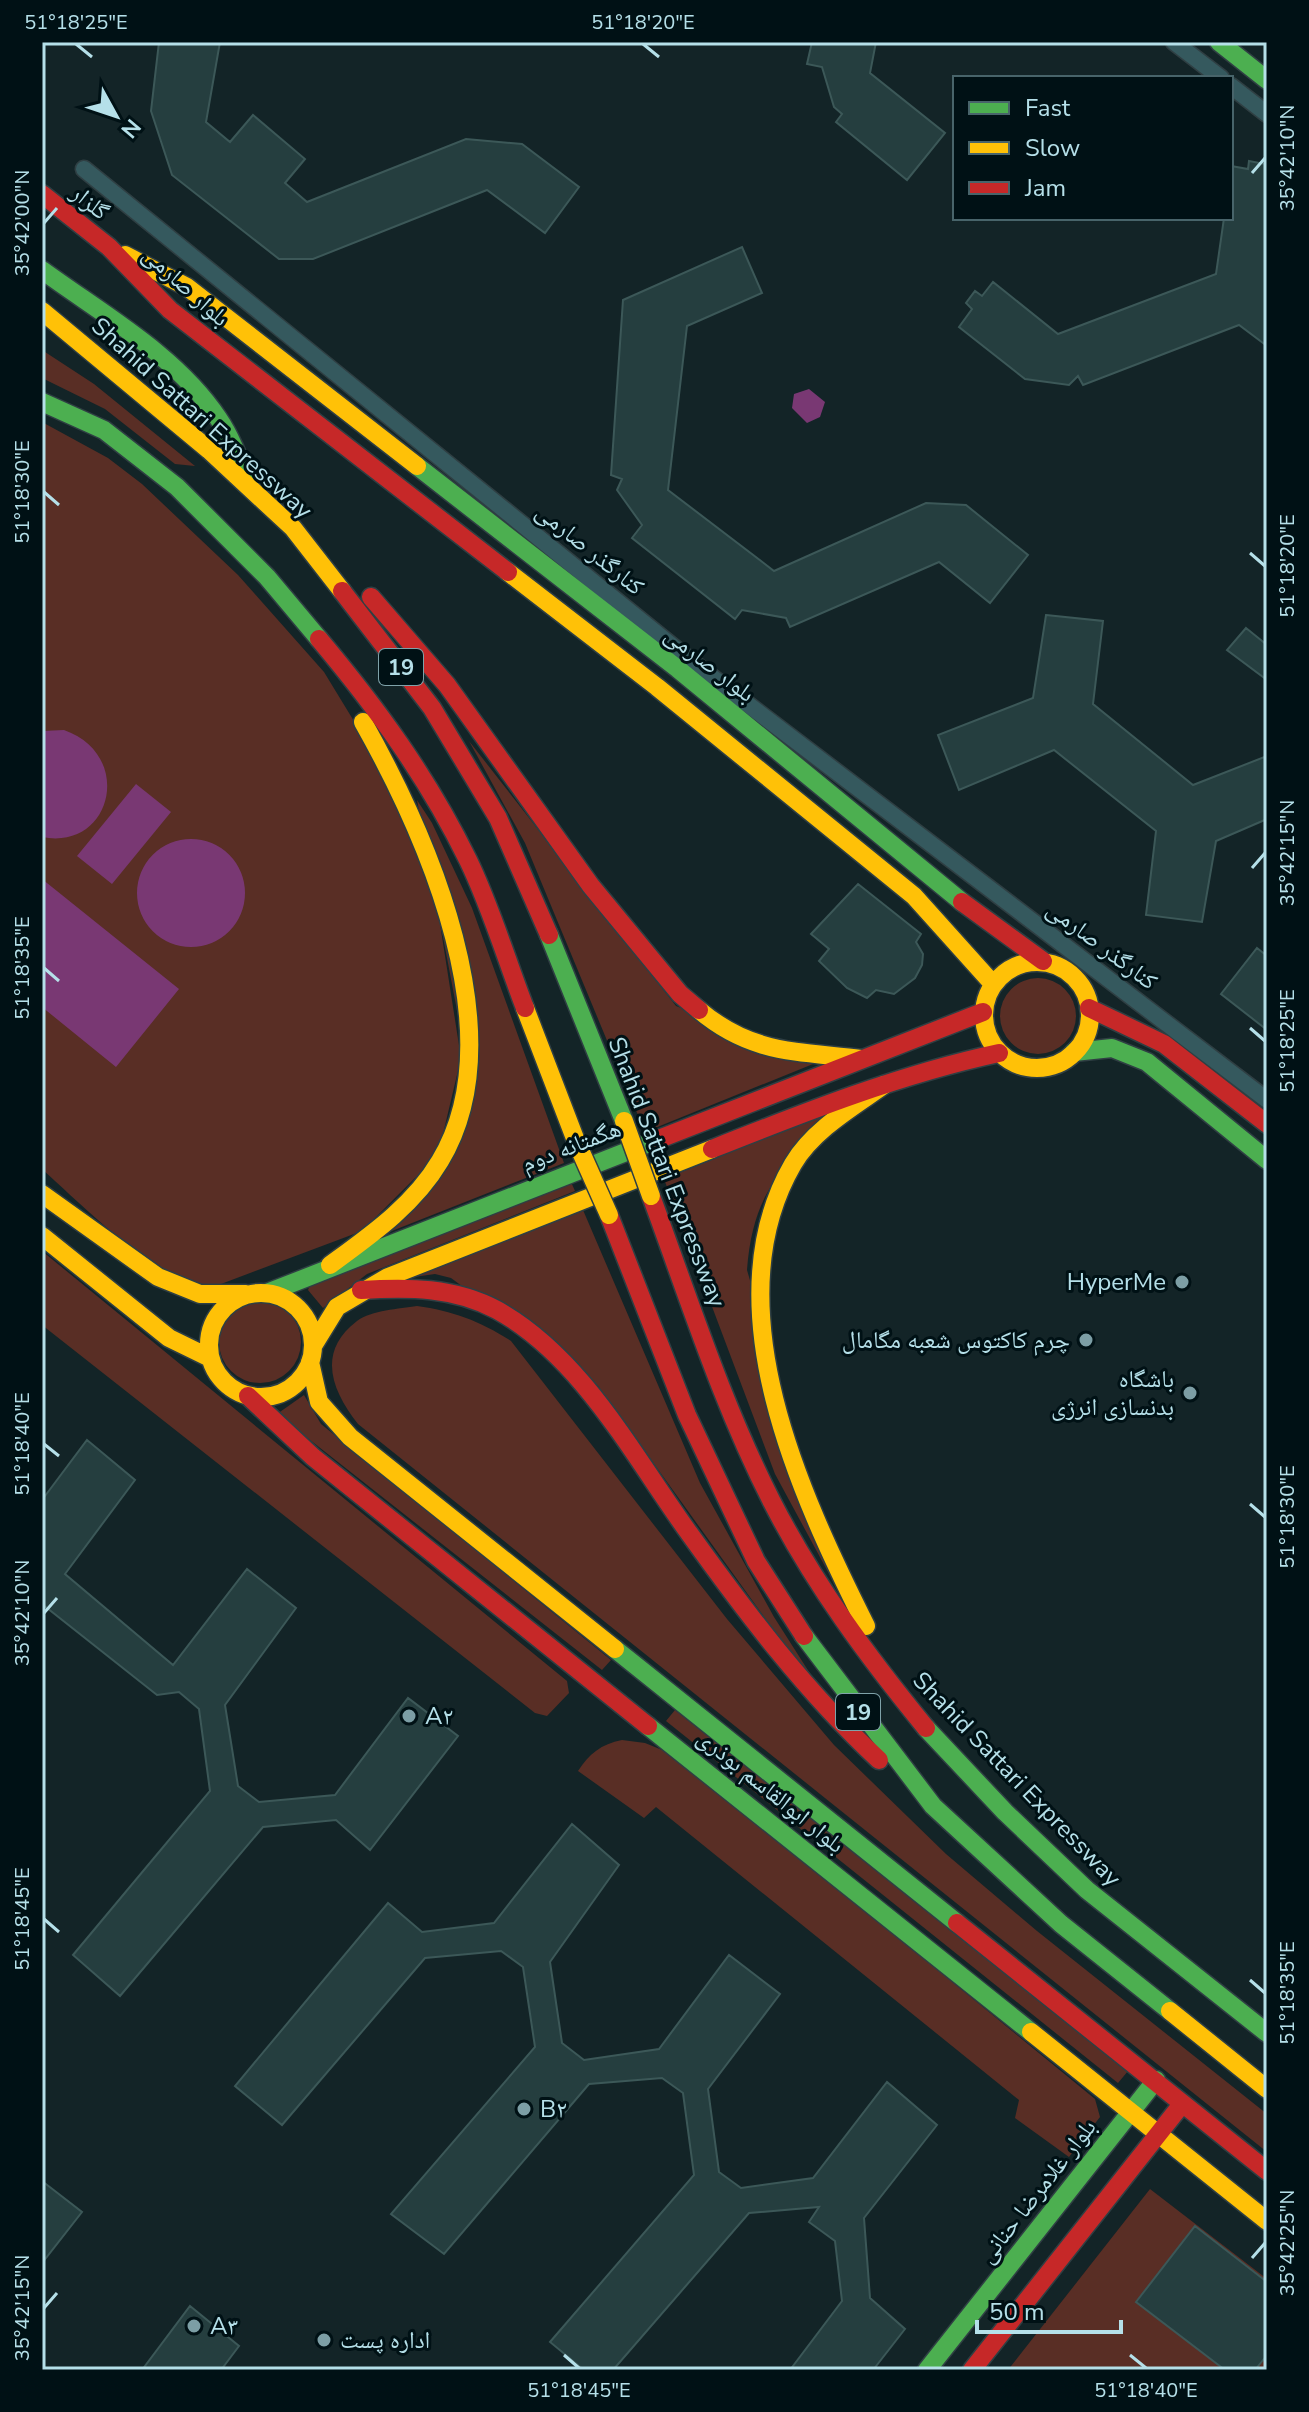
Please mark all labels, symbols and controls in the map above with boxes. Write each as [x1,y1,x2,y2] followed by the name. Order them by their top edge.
[24,9,128,36] text: 51°18'25"E
[591,9,695,36] text: 51°18'20"E
[76,76,156,156] north arrow
[953,76,1233,220] legend
[1025,92,1071,124] text: Fast
[1274,105,1301,211] text: 35°42'10"N
[114,112,147,144] text: N
[1025,132,1080,164] text: Slow
[9,170,36,276] text: 35°42'00"N
[1024,172,1066,204] text: Jam
[63,176,116,227] street label: گلزار
[136,238,236,334] street label: بلوار صارمی
[85,310,320,526] street label: Shahid Sattari Expressway
[9,440,36,544] text: 51°18'30"E
[529,495,651,603] street label: کنارگذر صارمی
[1274,514,1301,618] text: 51°18'20"E
[658,619,762,709] street label: بلوار صارمی
[379,649,423,685] road number: 19
[1274,800,1301,906] text: 35°42'15"N
[1040,893,1164,997] street label: کنارگذر صارمی
[9,916,36,1020] text: 51°18'35"E
[1274,989,1301,1093] text: 51°18'25"E
[601,1032,734,1312] street label: Shahid Sattari Expressway
[517,1112,625,1180] street label: هگمتانه دوم
[1067,1266,1166,1298] place label: HyperMe
[1173,1273,1191,1291] marker: HyperMe
[842,1324,1070,1356] place label: چرم کاکتوس شعبه مگامال
[1077,1331,1095,1349] marker: چرم کاکتوس شعبه مگامال
[1051,1363,1174,1423] place label: باشگاه بدنسازی انرژی
[1181,1384,1199,1402] marker: باشگاه بدنسازی انرژی
[9,1392,36,1496] text: 51°18'40"E
[1274,1465,1301,1569] text: 51°18'30"E
[9,1560,36,1666] text: 35°42'10"N
[906,1665,1129,1894] street label: Shahid Sattari Expressway
[836,1694,880,1730] road number: 19
[425,1700,453,1732] place label: A۲
[400,1707,418,1725] marker: A۲
[691,1722,851,1860] street label: بلوار ابوالقاسم بوذری
[9,1867,36,1971] text: 51°18'45"E
[1274,1941,1301,2045] text: 51°18'35"E
[540,2093,567,2125] place label: B۲
[515,2100,533,2118] marker: B۲
[971,2112,1103,2270] street label: بلوار غلامرضا حنانی
[1274,2190,1301,2296] text: 35°42'25"N
[9,2255,36,2361] text: 35°42'15"N
[977,2284,1121,2334] scale bar
[989,2296,1045,2328] text: 50 m
[210,2310,238,2342] place label: A۳
[185,2317,203,2335] marker: A۳
[340,2324,430,2356] place label: اداره پست
[315,2331,333,2349] marker: اداره پست
[527,2377,631,2404] text: 51°18'45"E
[1094,2377,1198,2404] text: 51°18'40"E

